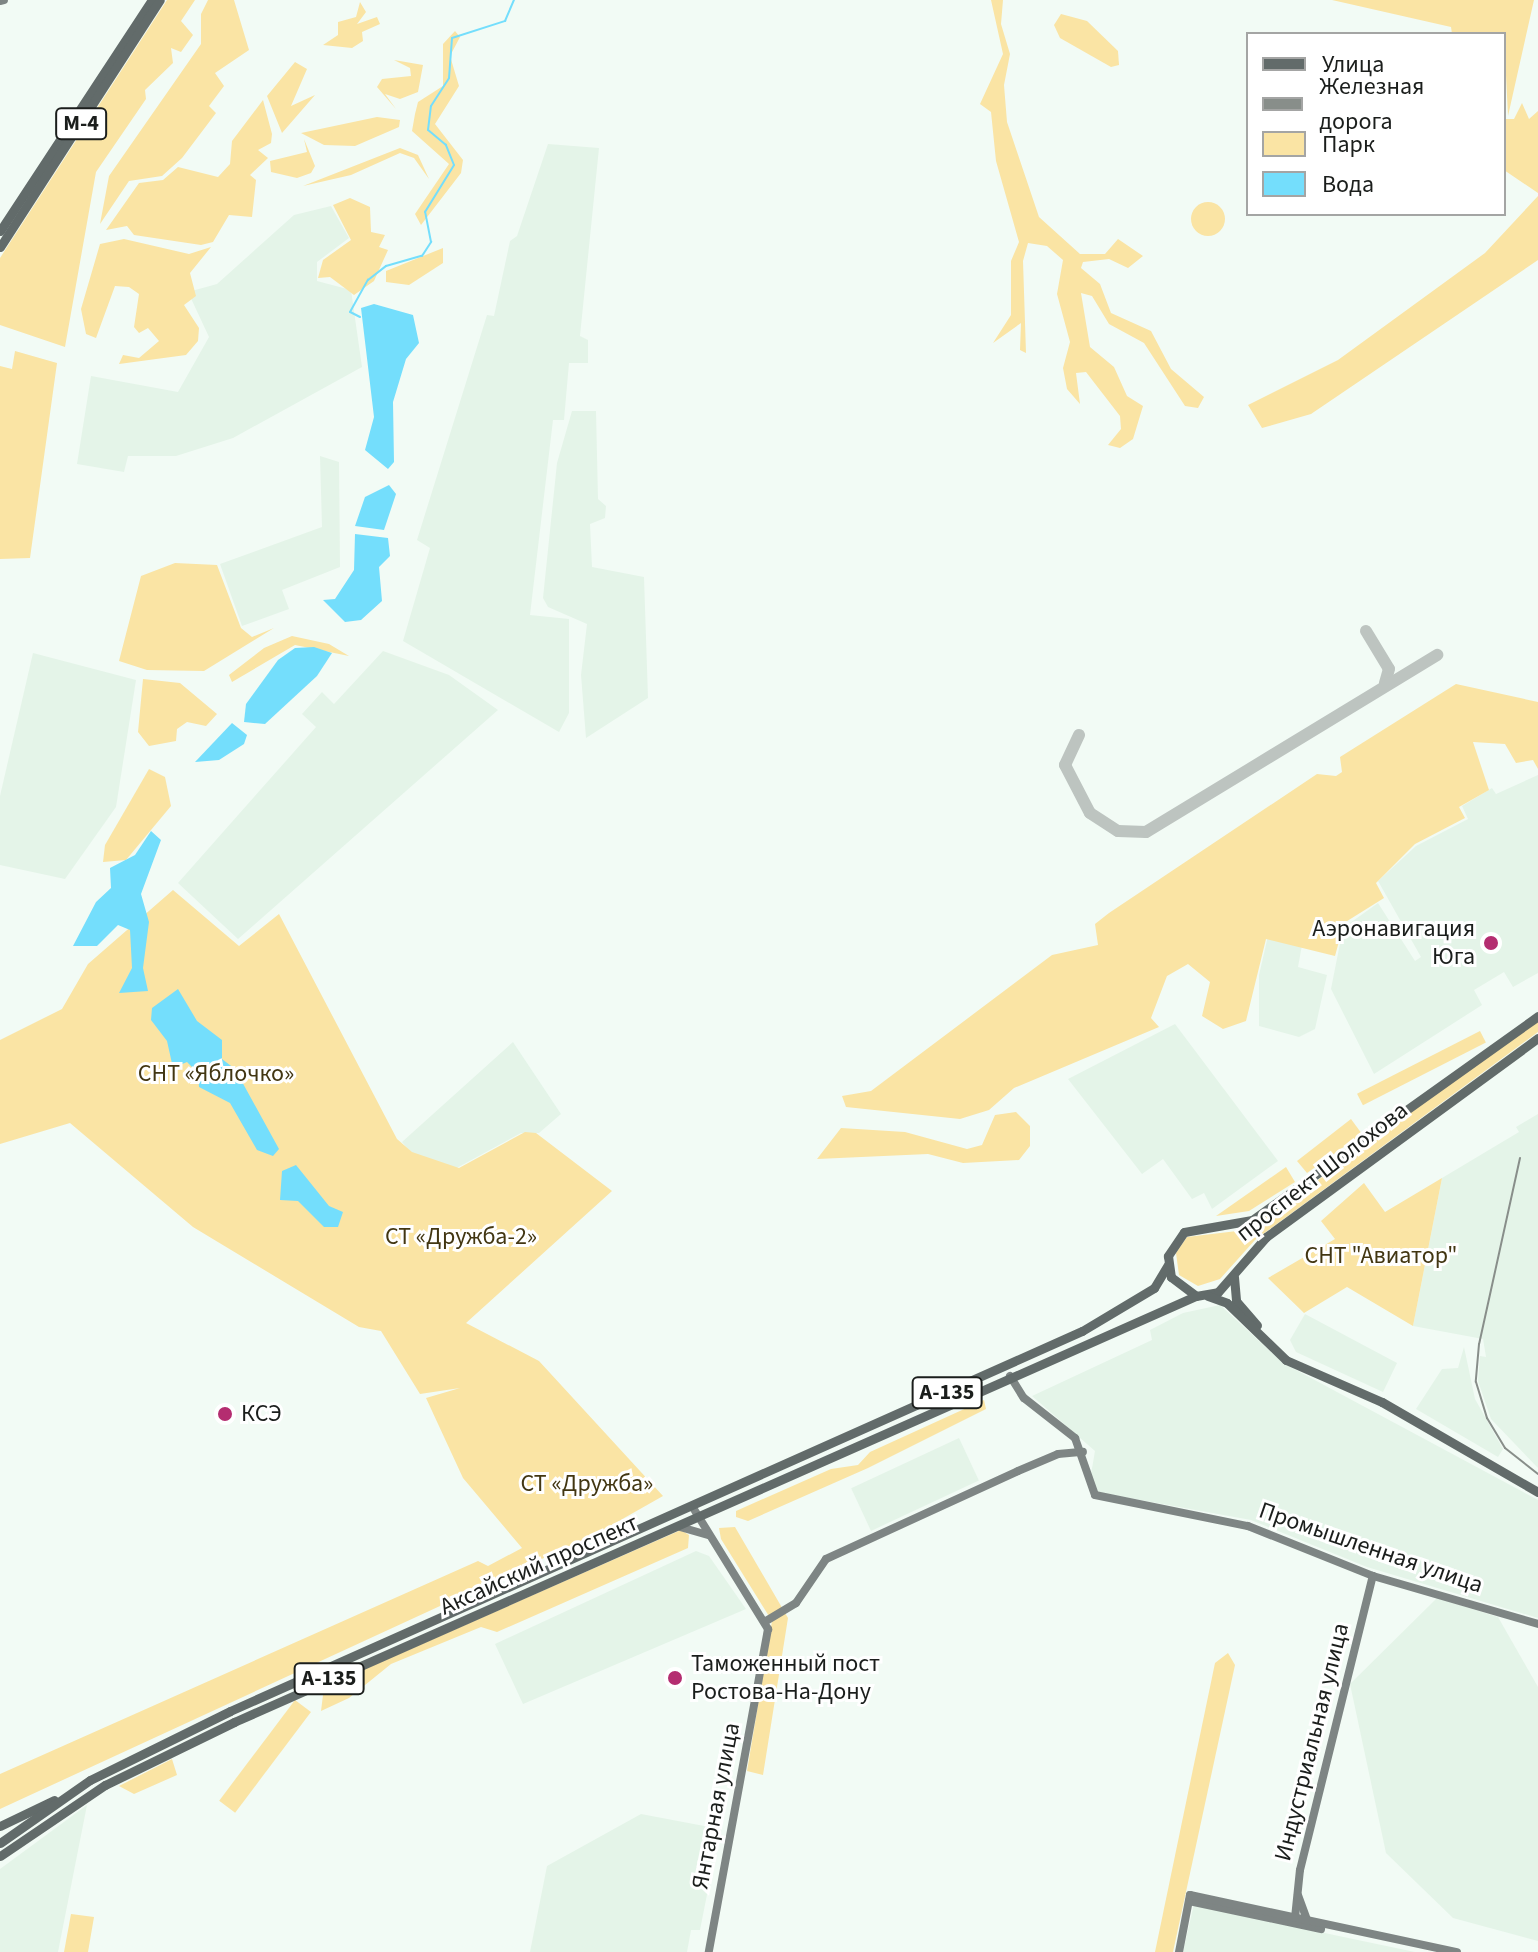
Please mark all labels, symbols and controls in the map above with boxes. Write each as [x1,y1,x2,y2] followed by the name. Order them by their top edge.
[1246,32,1506,216] legend
[1322,47,1384,82] text: Улица
[1319,69,1424,139] text: Железная дорога
[55,106,107,142] road number: М-4
[1322,127,1375,162] text: Парк
[1322,167,1374,202] text: Вода
[1312,915,1475,971] place label: Аэронавигация Юга
[1482,934,1500,952] marker: Аэронавигация Юга
[138,1060,294,1088] park label: СНТ «Яблочко»
[1230,1096,1414,1248] street label: проспект Шолохова
[385,1223,537,1251] park label: СТ «Дружба-2»
[1304,1242,1458,1270] park label: СНТ "Авиатор"
[911,1375,983,1411] road number: А-135
[241,1400,282,1428] place label: КСЭ
[216,1405,234,1423] marker: КСЭ
[521,1470,653,1498] park label: СТ «Дружба»
[1255,1496,1487,1600] street label: Промышленная улица
[435,1508,643,1622] street label: Аксайский проспект
[1269,1620,1355,1864] street label: Индустриальная улица
[691,1650,880,1706] place label: Таможенный пост Ростова-На-Дону
[293,1661,365,1697] road number: А-135
[666,1669,684,1687] marker: Таможенный пост Ростова-На-Дону
[686,1720,746,1892] street label: Янтарная улица

